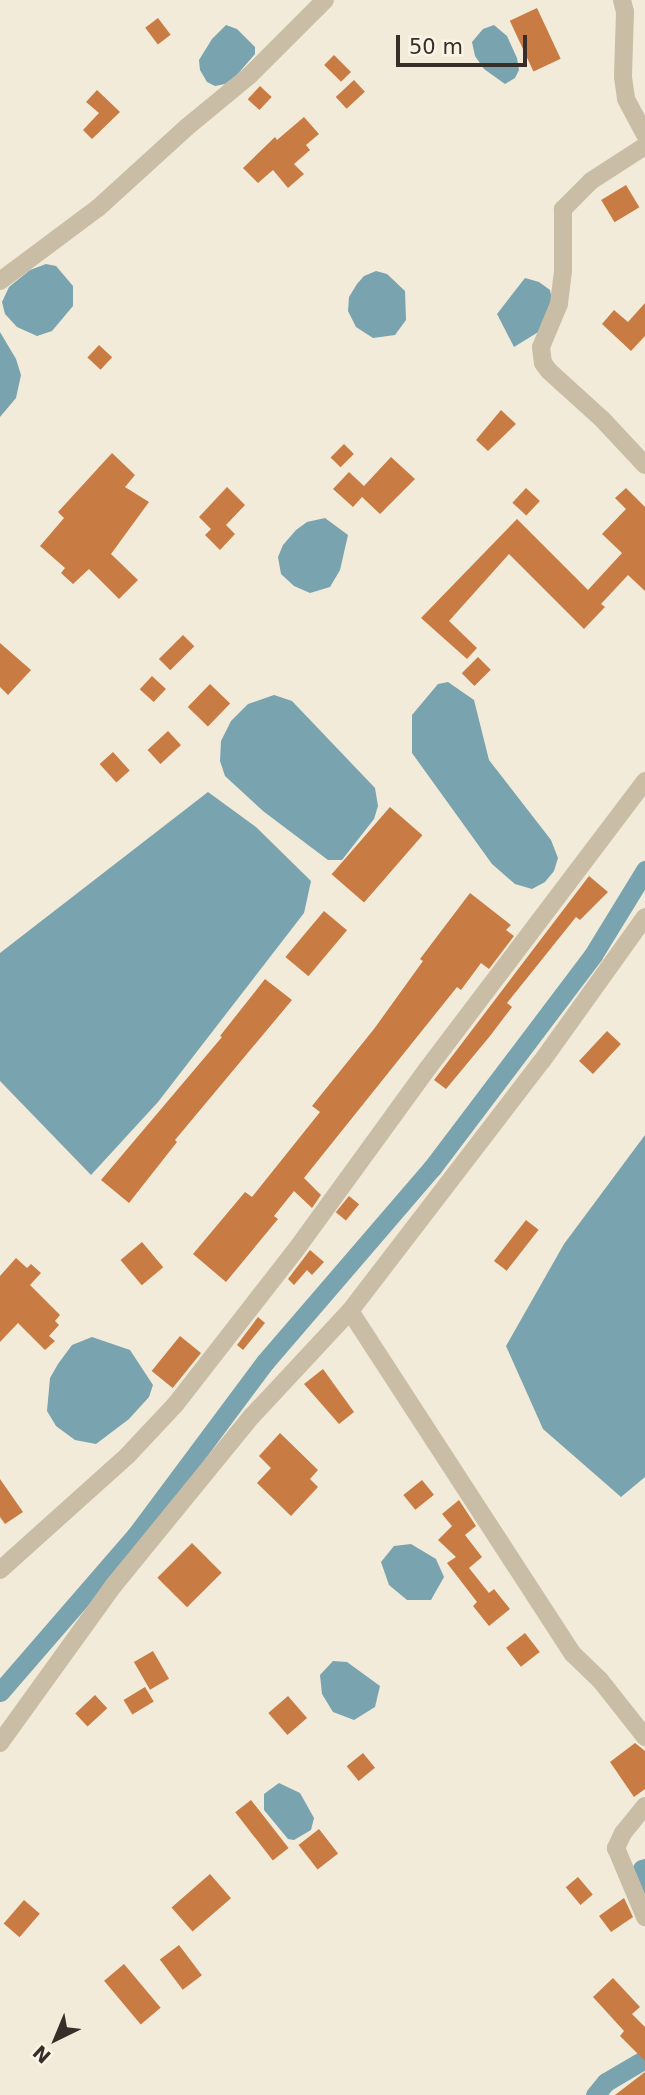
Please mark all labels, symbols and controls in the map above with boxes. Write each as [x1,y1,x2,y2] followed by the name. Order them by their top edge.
[400,21,531,65] scale bar
[409,35,463,59] text: 50 m
[21,2004,91,2074] north arrow
[28,2041,55,2068] text: N

